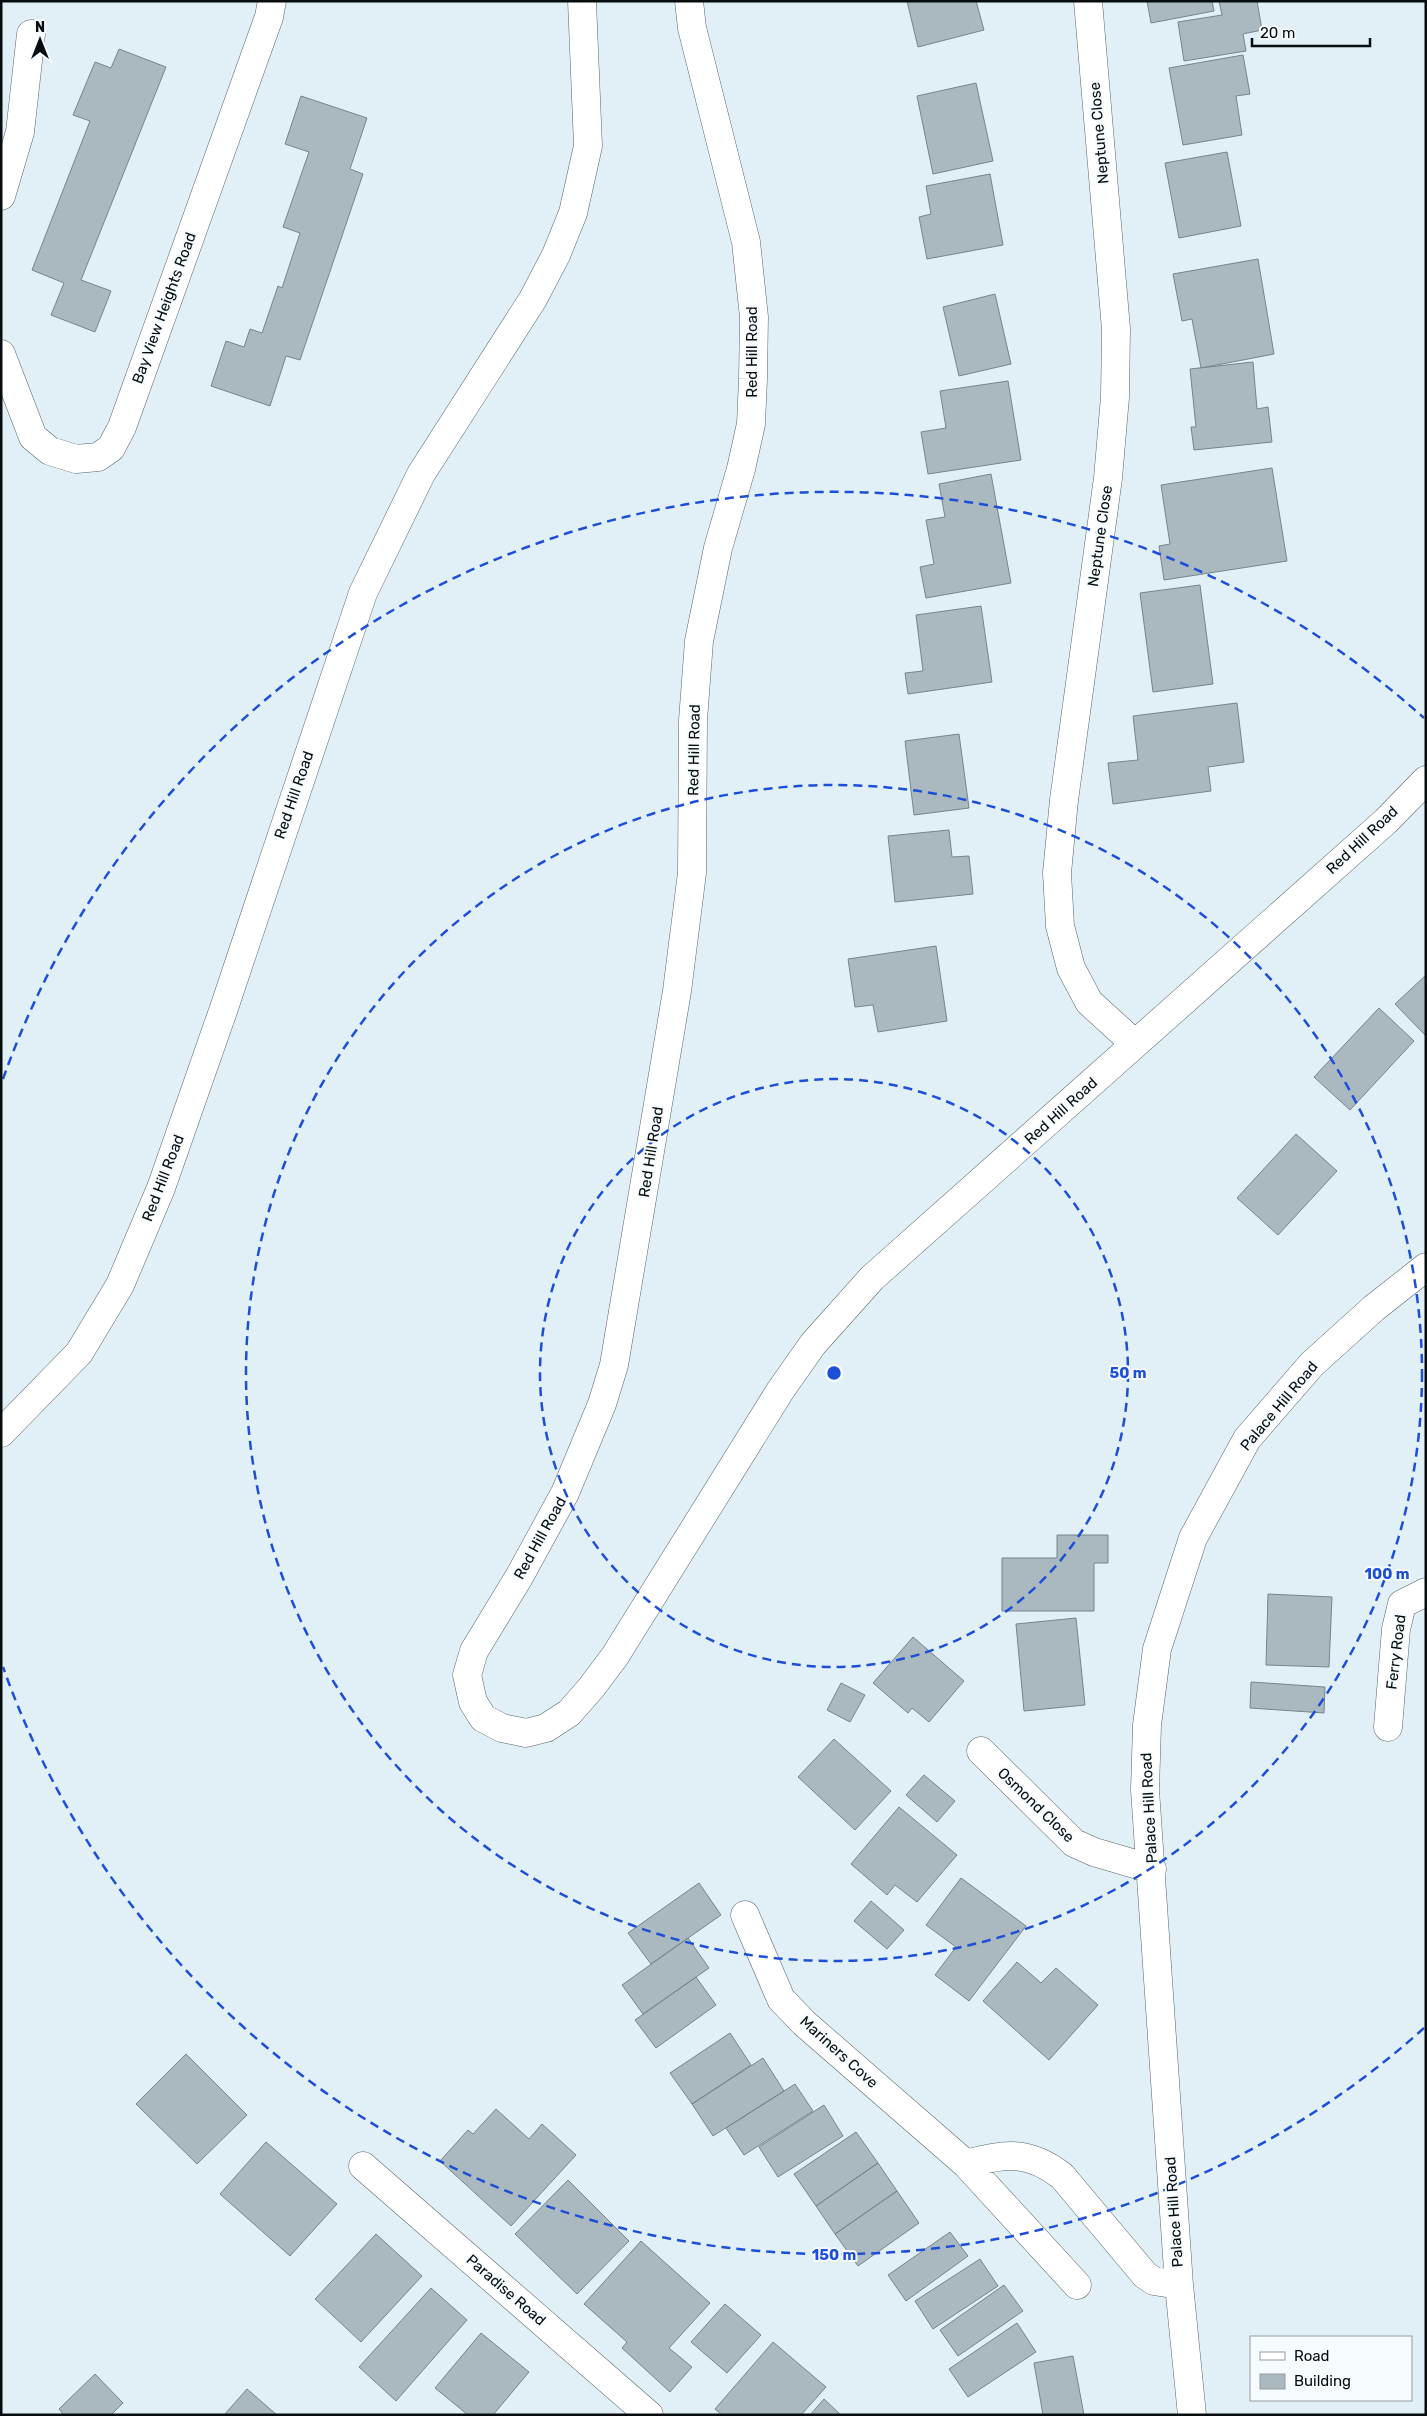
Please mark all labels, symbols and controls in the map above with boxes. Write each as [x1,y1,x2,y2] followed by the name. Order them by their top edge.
[15,15,65,65] north arrow
[1252,15,1370,47] scale bar
[35,19,45,36] text: N
[1260,24,1295,42] text: 20 m
[1086,81,1112,185] street label: Neptune Close
[128,230,200,386] street label: Bay View Heights Road
[743,306,761,398] street label: Red Hill Road
[1084,484,1116,588] street label: Neptune Close
[684,704,704,796] street label: Red Hill Road
[271,749,317,841] street label: Red Hill Road
[1322,802,1402,878] street label: Red Hill Road
[1021,1074,1101,1148] street label: Red Hill Road
[635,1105,667,1199] street label: Red Hill Road
[138,1132,188,1224] street label: Red Hill Road
[1236,1358,1322,1454] street label: Palace Hill Road
[825,1364,843,1382] centre of rings
[1110,1364,1146,1382] text: 50 m
[510,1494,570,1582] street label: Red Hill Road
[1365,1565,1409,1583] text: 100 m
[1382,1613,1410,1691] street label: Ferry Road
[1137,1752,1161,1864] street label: Palace Hill Road
[994,1764,1078,1846] street label: Osmond Close
[796,2012,882,2092] street label: Mariners Cove
[1161,2156,1187,2268] street label: Palace Hill Road
[812,2246,856,2264] text: 150 m
[463,2251,549,2329] street label: Paradise Road
[1250,2336,1412,2401] legend
[1294,2347,1330,2365] text: Road
[1294,2372,1351,2390] text: Building

